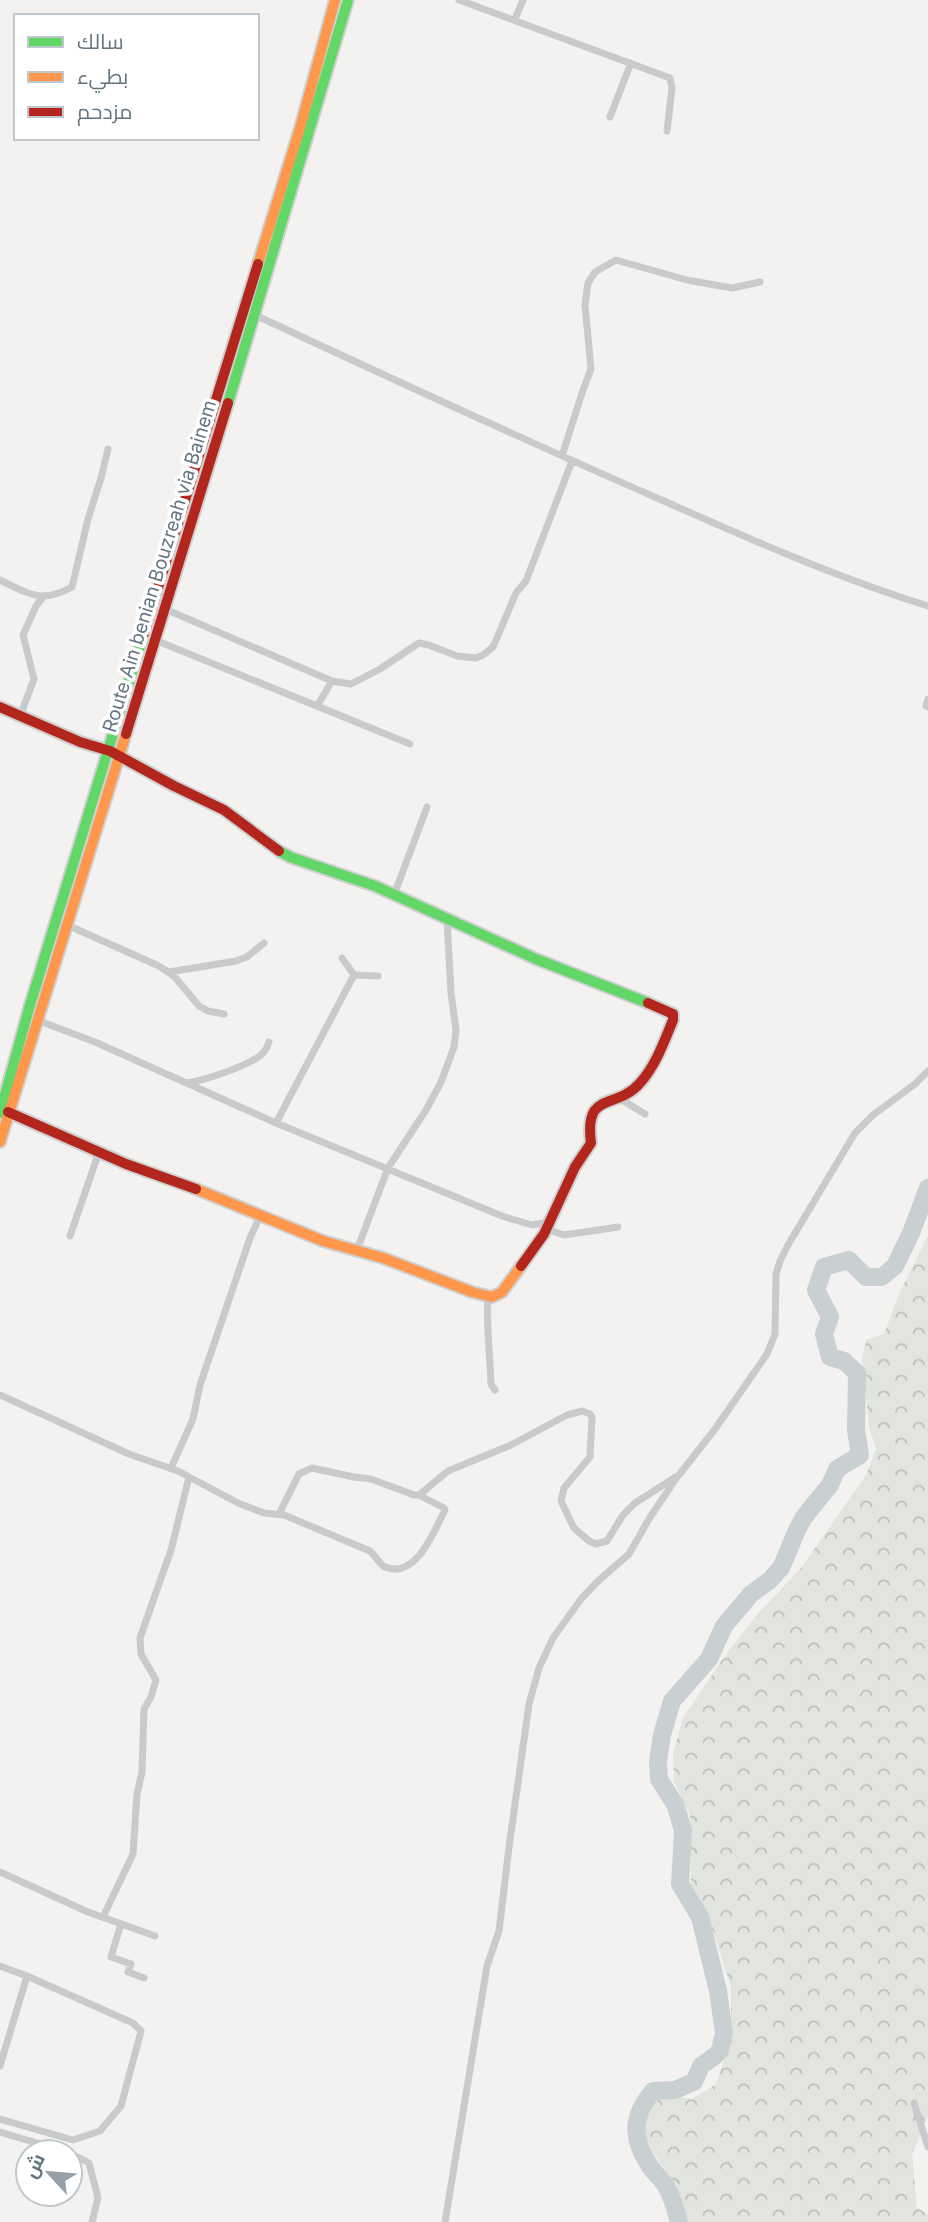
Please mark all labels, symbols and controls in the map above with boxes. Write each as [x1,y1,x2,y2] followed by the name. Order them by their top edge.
[14,14,259,140] legend
[77,29,124,54] text: سالك
[77,64,128,93] text: بطيء
[77,99,132,126] text: مزدحم
[98,397,221,735] street label: Route Ain benian Bouzreah via Bainem
[14,2138,84,2208] north arrow
[18,2150,50,2182] text: ش

